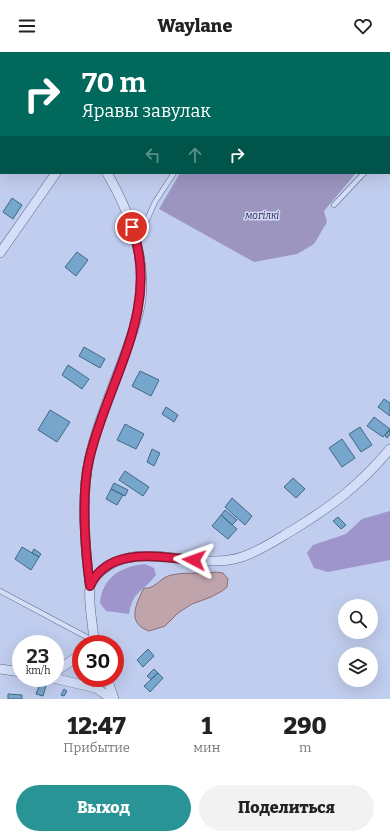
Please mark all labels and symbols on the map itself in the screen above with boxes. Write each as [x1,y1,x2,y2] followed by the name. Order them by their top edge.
[115,210,149,244] pin
[244,210,279,222] park label: могілкі
[173,539,215,581] position arrow
[72,635,124,687] speed limit sign: 30

